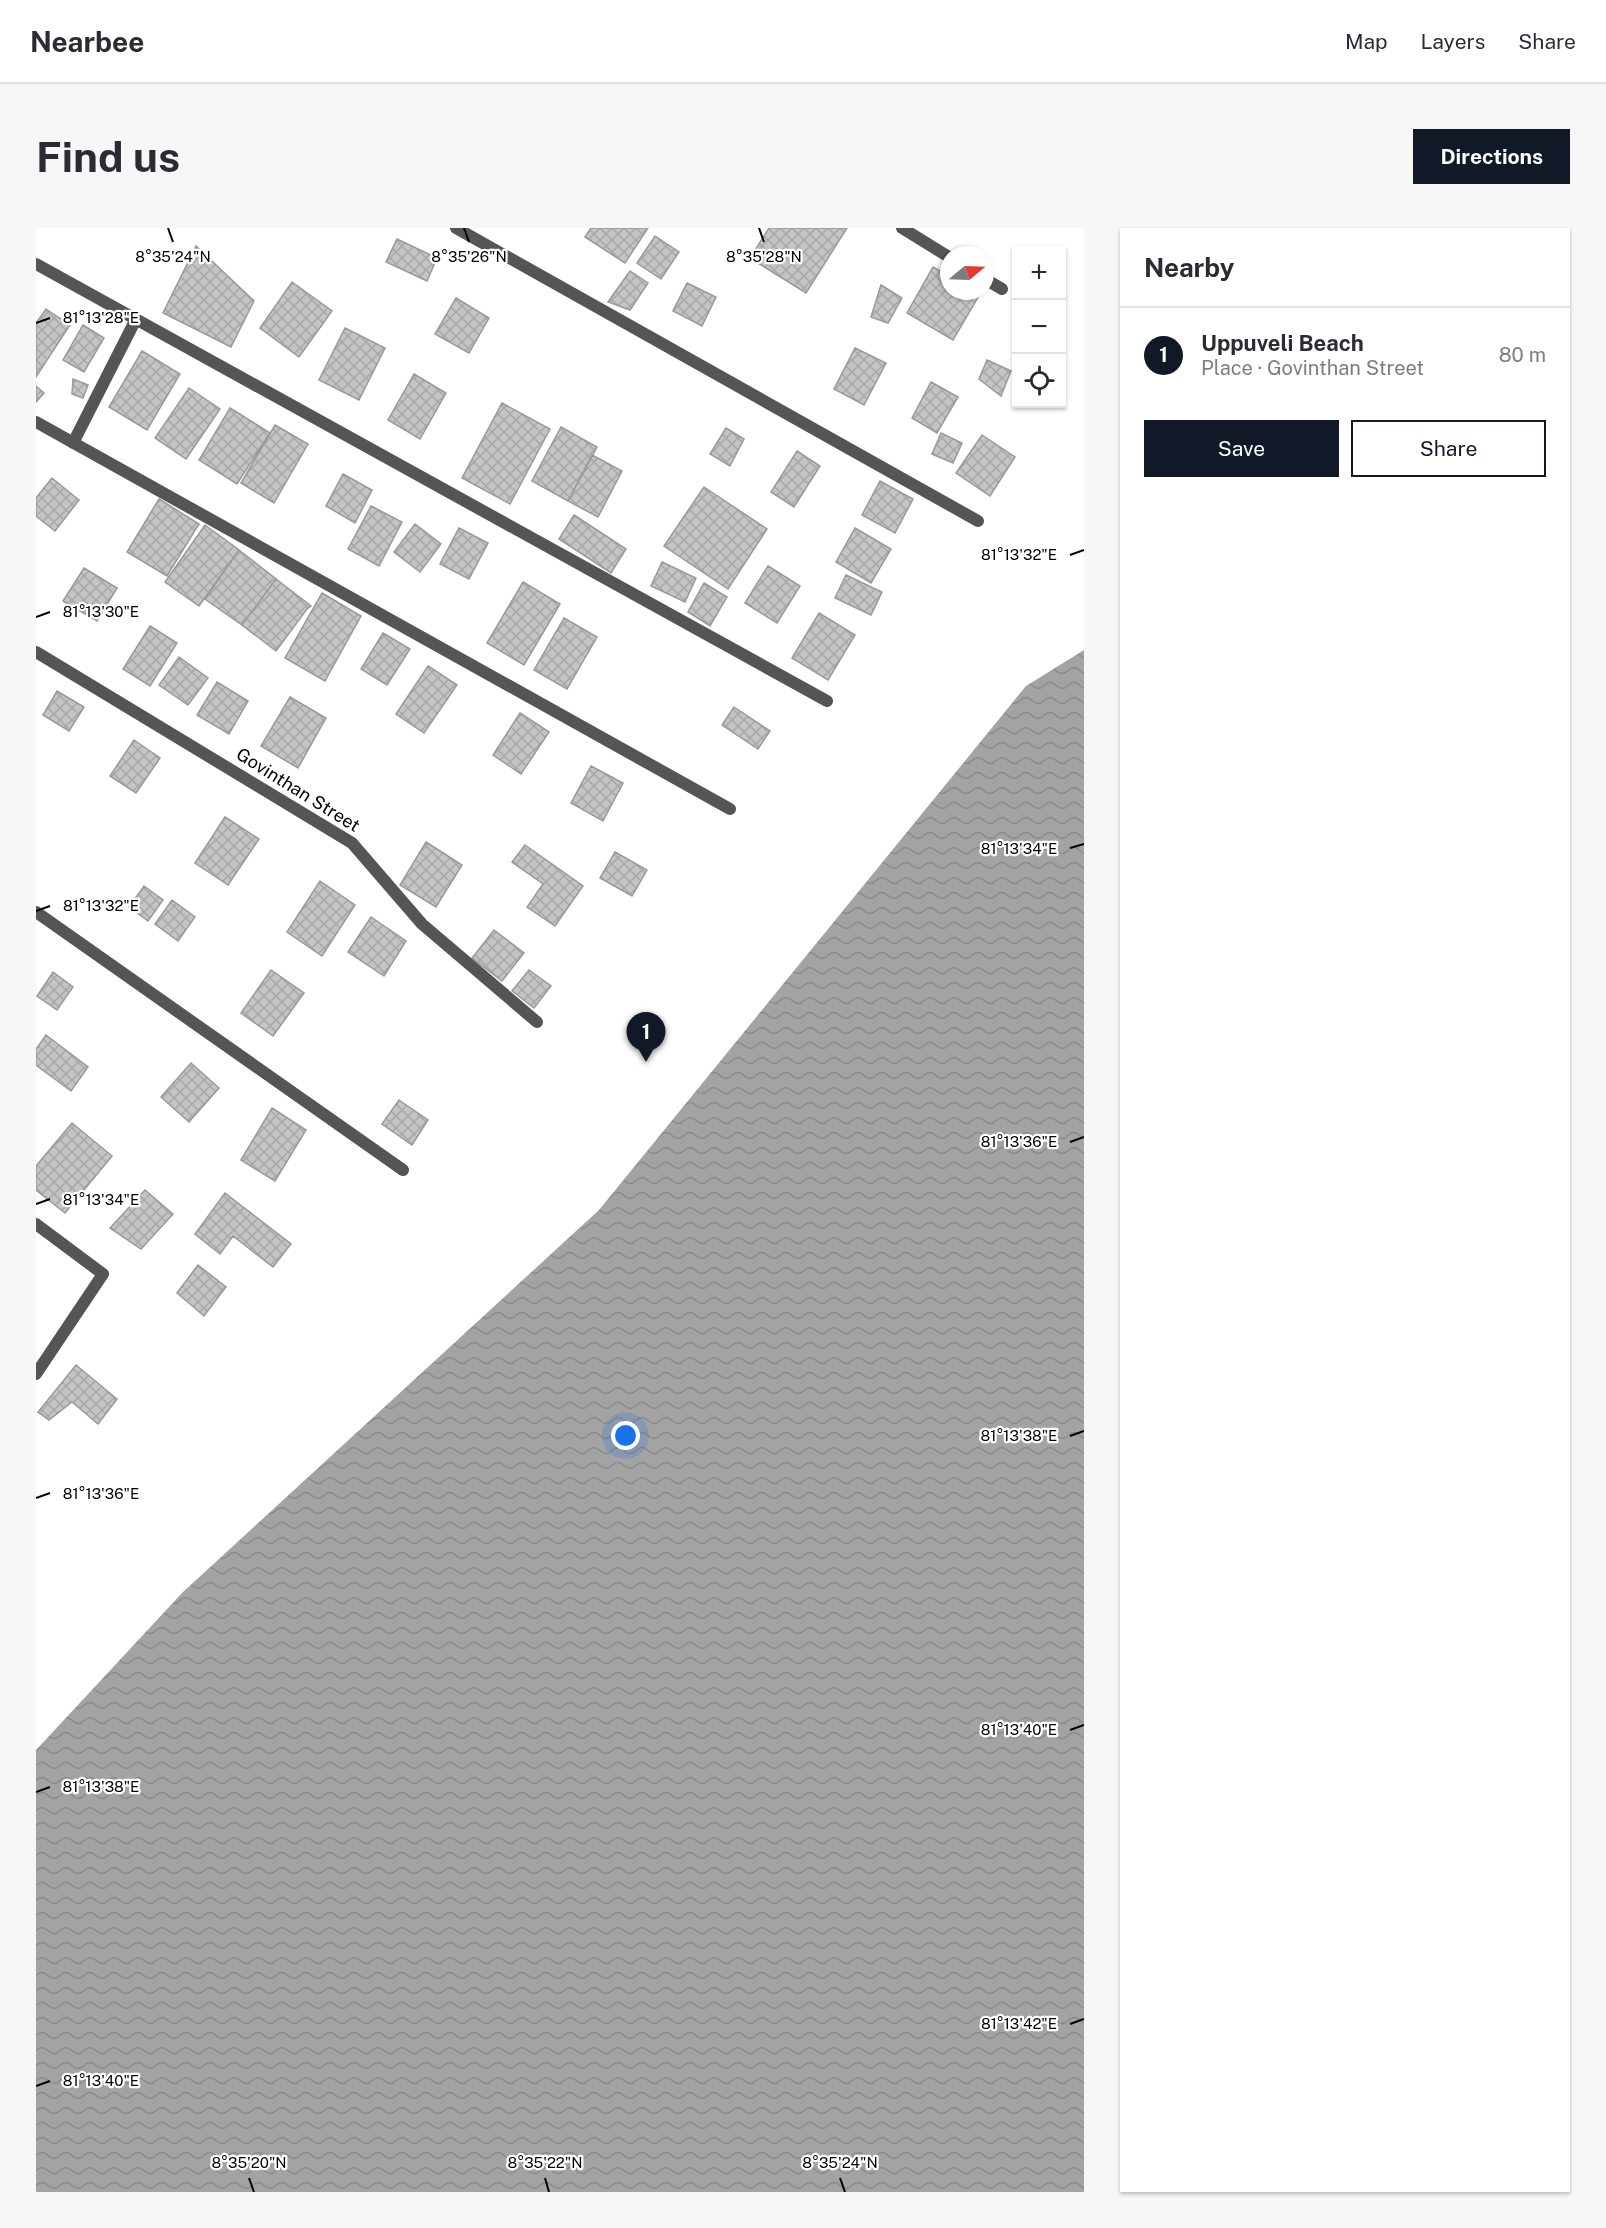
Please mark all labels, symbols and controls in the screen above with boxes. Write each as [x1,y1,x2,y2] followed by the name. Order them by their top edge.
[30,25,144,58] text: Nearbee
[1345,29,1388,54] text: Map
[1421,29,1485,54] text: Layers
[1518,29,1576,54] text: Share
[1413,129,1570,184] button: Directions
[36,132,180,181] text: Find us
[940,246,994,300] north arrow
[1012,246,1066,408] map controls
[1012,246,1066,300] button: +
[135,248,211,265] text: 8°35'24"N
[431,248,507,265] text: 8°35'26"N
[726,248,802,265] text: 8°35'28"N
[1144,252,1234,283] text: Nearby
[1012,300,1066,354] button: −
[63,309,139,326] text: 81°13'28"E
[1201,330,1364,356] text: Uppuveli Beach
[1159,343,1168,367] text: 1
[1499,343,1546,367] text: 80 m
[1012,354,1066,408] button: locate
[1201,356,1424,380] text: Place · Govinthan Street
[1144,420,1339,477] button: Save
[1351,420,1546,477] button: Share
[981,546,1057,563] text: 81°13'32"E
[63,603,139,620] text: 81°13'30"E
[233,743,364,836] street label: Govinthan Street
[981,840,1057,857] text: 81°13'34"E
[63,897,139,914] text: 81°13'32"E
[626,1012,666,1062] pin: 1
[981,1133,1057,1150] text: 81°13'36"E
[63,1191,139,1208] text: 81°13'34"E
[611,1421,640,1450] your location
[981,1427,1057,1444] text: 81°13'38"E
[63,1485,139,1502] text: 81°13'36"E
[981,1721,1057,1738] text: 81°13'40"E
[63,1778,139,1795] text: 81°13'38"E
[981,2015,1057,2032] text: 81°13'42"E
[63,2072,139,2089] text: 81°13'40"E
[211,2154,287,2171] text: 8°35'20"N
[507,2154,583,2171] text: 8°35'22"N
[802,2154,878,2171] text: 8°35'24"N

